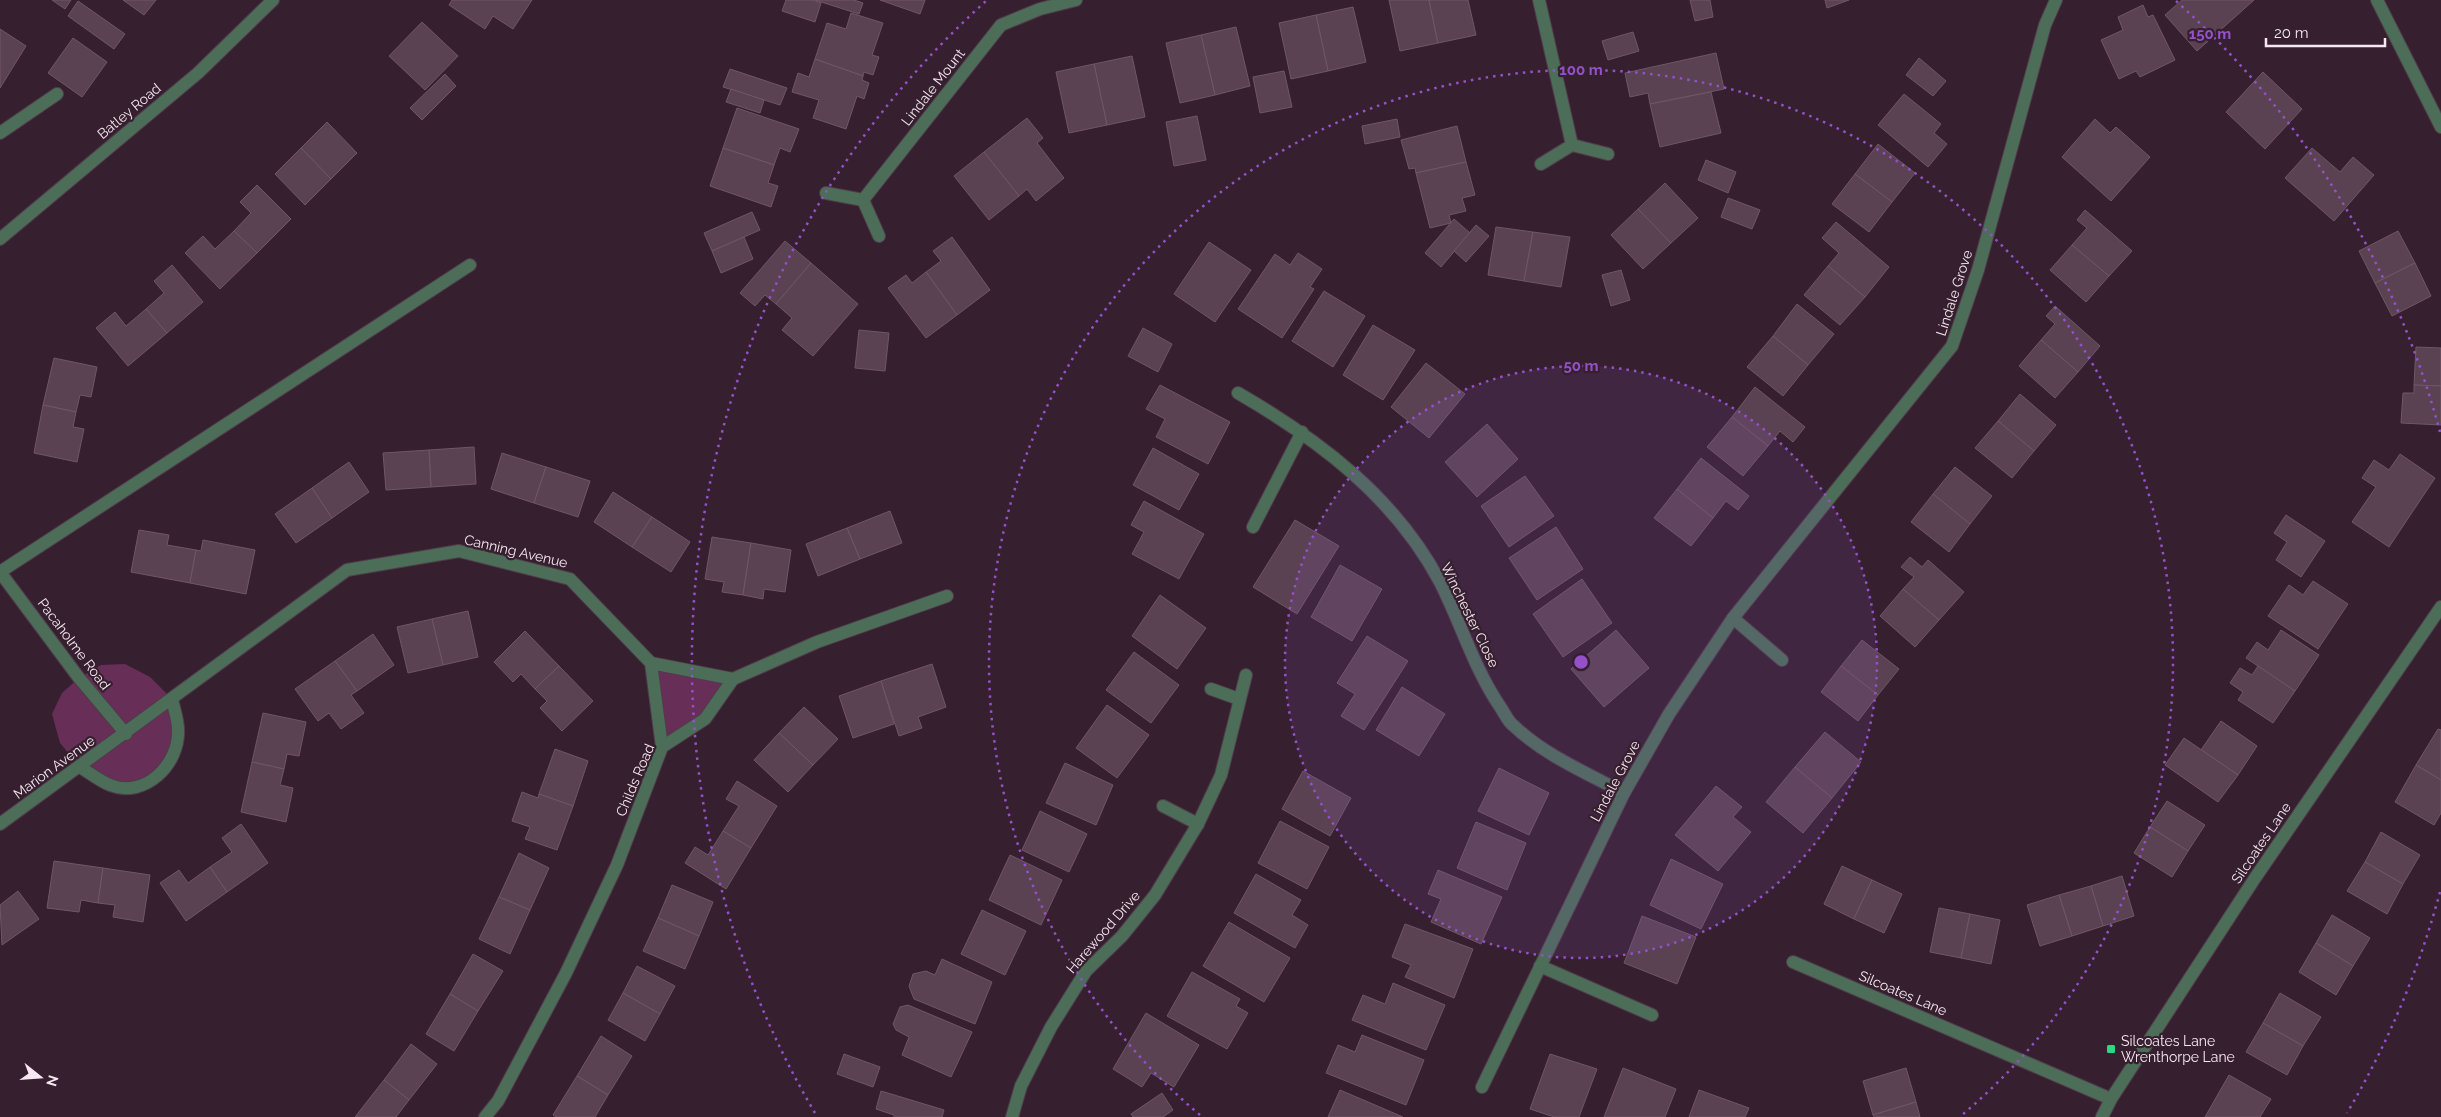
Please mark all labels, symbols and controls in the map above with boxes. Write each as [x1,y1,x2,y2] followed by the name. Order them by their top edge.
[2266,15,2385,47] scale bar
[2274,24,2309,42] text: 20 m
[2189,25,2231,43] text: 150 m
[898,45,968,129] street label: Lindale Mount
[1559,61,1603,79] text: 100 m
[94,80,164,142] street label: Batley Road
[1933,248,1975,338] street label: Lindale Grove
[1563,357,1599,375] text: 50 m
[463,531,569,571] street label: Canning Avenue
[1438,560,1502,670] street label: Winchester Close
[34,595,114,693] street label: Pacaholme Road
[1572,653,1590,671] centre of rings
[10,732,98,802] street label: Marion Avenue
[1587,738,1643,824] street label: Lindale Grove
[613,741,657,819] street label: Childs Road
[2228,799,2294,887] street label: Silcoates Lane
[1063,887,1143,977] street label: Harewood Drive
[1857,967,1949,1019] street label: Silcoates Lane
[2121,1033,2235,1065] place label: Silcoates Lane Wrenthorpe Lane
[2105,1043,2117,1055] marker: Silcoates Lane Wrenthorpe Lane
[15,1052,65,1102] north arrow
[43,1073,62,1088] text: N

